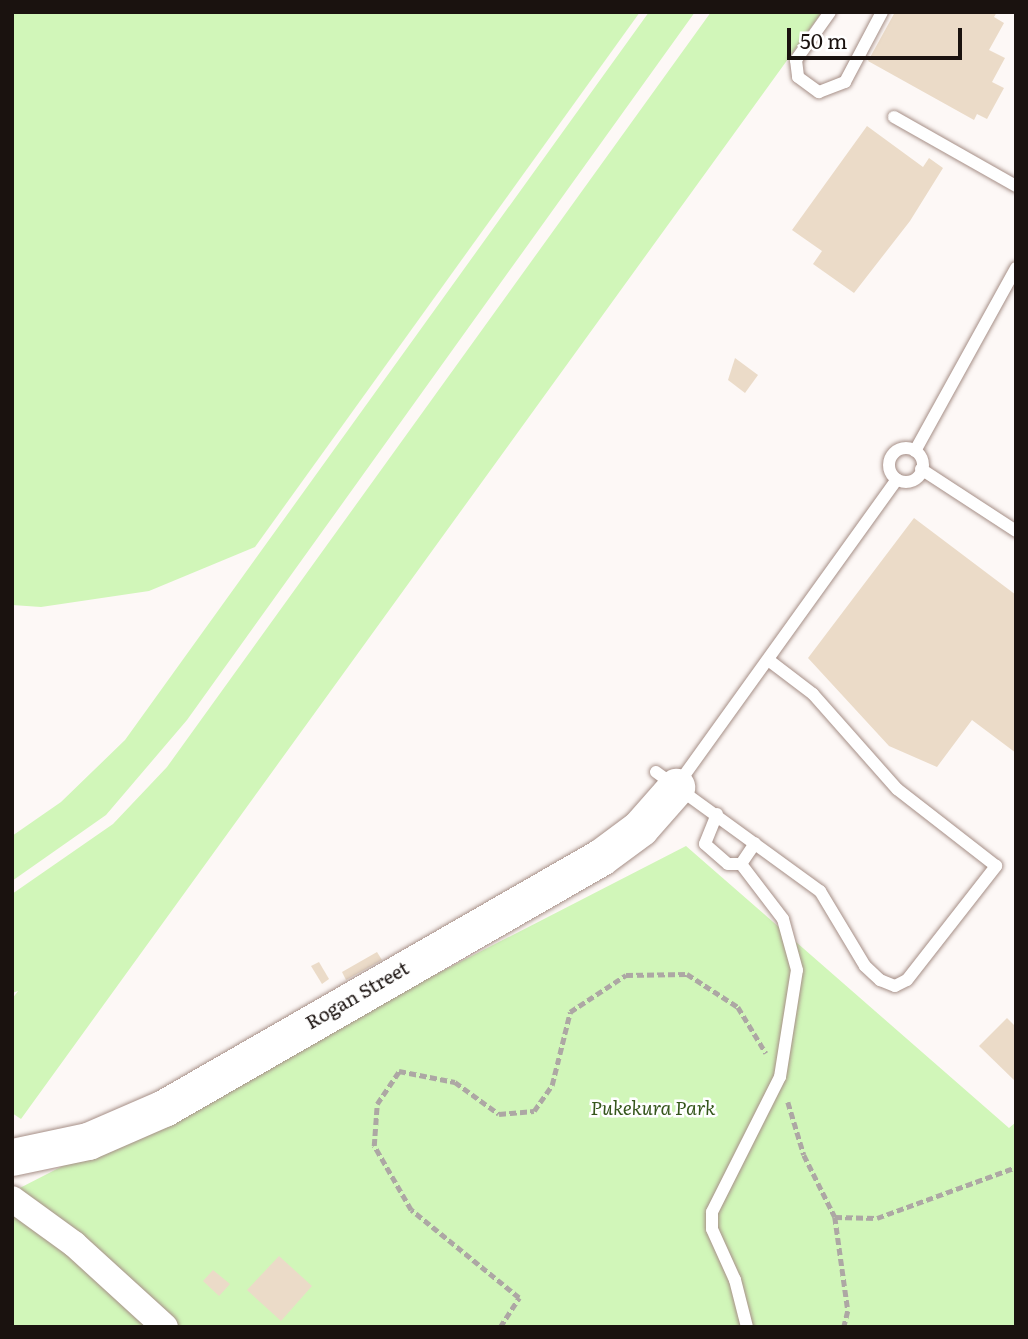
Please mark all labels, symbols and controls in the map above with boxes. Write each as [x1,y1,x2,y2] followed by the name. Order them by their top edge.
[790,14,965,58] scale bar
[800,24,847,55] text: 50 m
[301,956,413,1034] street label: Rogan Street
[591,1097,715,1119] park label: Pukekura Park

